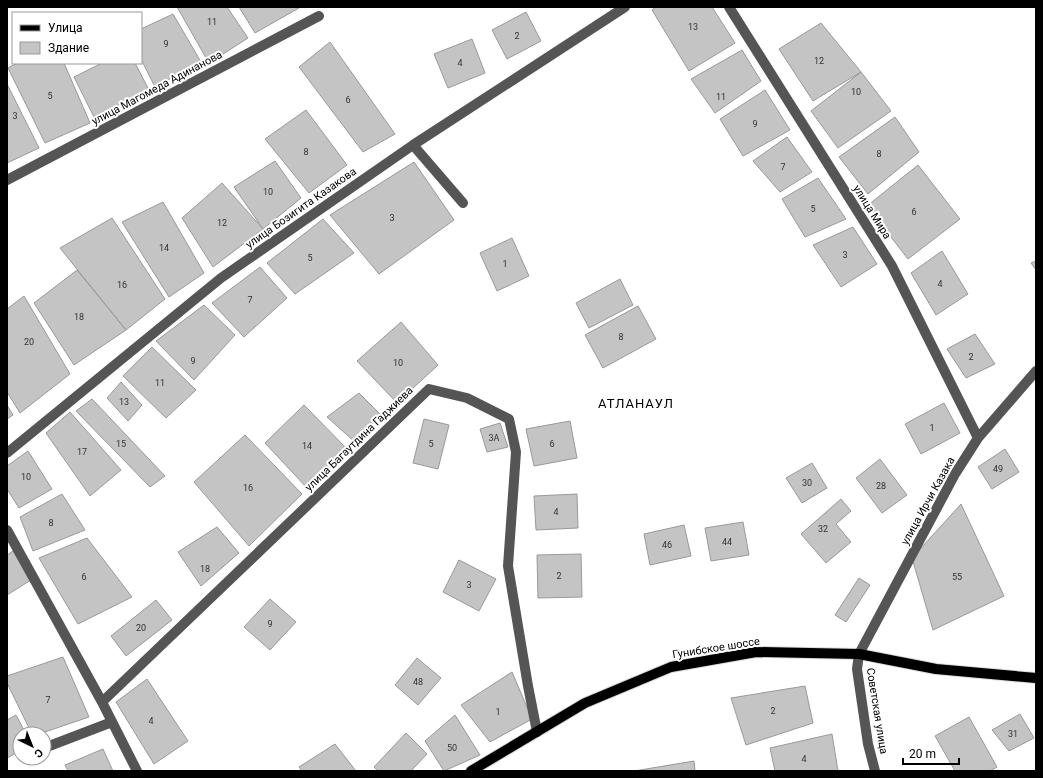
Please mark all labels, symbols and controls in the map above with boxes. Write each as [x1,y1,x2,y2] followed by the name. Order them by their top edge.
[12,12,142,64] legend
[207,17,217,27] house number: 11
[48,21,83,35] text: Улица
[688,22,698,32] house number: 13
[514,31,520,41] house number: 2
[163,39,169,49] house number: 9
[48,41,89,55] text: Здание
[89,48,225,128] street label: улица Магомеда Адинанова
[814,56,824,66] house number: 12
[457,58,463,68] house number: 4
[851,87,861,97] house number: 10
[47,91,53,101] house number: 5
[716,92,726,102] house number: 11
[345,95,351,105] house number: 6
[12,111,18,121] house number: 3
[752,119,758,129] house number: 9
[303,147,309,157] house number: 8
[876,149,882,159] house number: 8
[780,162,786,172] house number: 7
[243,165,359,251] street label: улица Бозигита Казакова
[850,183,894,241] street label: улица Мира
[263,187,273,197] house number: 10
[810,204,816,214] house number: 5
[911,207,917,217] house number: 6
[389,213,395,223] house number: 3
[217,218,227,228] house number: 12
[159,243,169,253] house number: 14
[842,250,848,260] house number: 3
[307,253,313,263] house number: 5
[502,259,508,269] house number: 1
[937,279,943,289] house number: 4
[117,280,127,290] house number: 16
[247,295,253,305] house number: 7
[74,312,84,322] house number: 18
[618,332,624,342] house number: 8
[24,337,34,347] house number: 20
[968,352,974,362] house number: 2
[190,356,196,366] house number: 9
[393,358,403,368] house number: 10
[155,378,165,388] house number: 11
[302,384,416,494] street label: улица Багаутдина Гаджиева
[598,396,674,411] district label: АТЛАНАУЛ
[119,397,129,407] house number: 13
[929,423,935,433] house number: 1
[489,433,500,443] house number: 3А
[116,439,126,449] house number: 15
[428,439,434,449] house number: 5
[549,439,555,449] house number: 6
[302,441,312,451] house number: 14
[77,447,87,457] house number: 17
[898,455,958,547] street label: улица Ирчи Казака
[993,464,1003,474] house number: 49
[21,472,31,482] house number: 10
[802,478,812,488] house number: 30
[876,481,886,491] house number: 28
[243,483,253,493] house number: 16
[553,507,559,517] house number: 4
[48,518,54,528] house number: 8
[818,524,828,534] house number: 32
[722,537,732,547] house number: 44
[662,540,672,550] house number: 46
[200,564,210,574] house number: 18
[556,571,562,581] house number: 2
[81,572,87,582] house number: 6
[952,572,962,582] house number: 55
[466,580,472,590] house number: 3
[267,619,273,629] house number: 9
[136,623,146,633] house number: 20
[671,635,761,661] street label: Гунибское шоссе
[864,667,890,755] street label: Советская улица
[413,677,423,687] house number: 48
[45,695,51,705] house number: 7
[770,706,776,716] house number: 2
[495,707,501,717] house number: 1
[148,716,154,726] house number: 4
[12,726,52,766] north arrow
[1008,729,1018,739] house number: 31
[903,740,959,766] scale bar
[447,743,457,753] house number: 50
[31,746,46,760] text: С
[909,747,936,761] text: 20 m
[801,754,807,764] house number: 4

